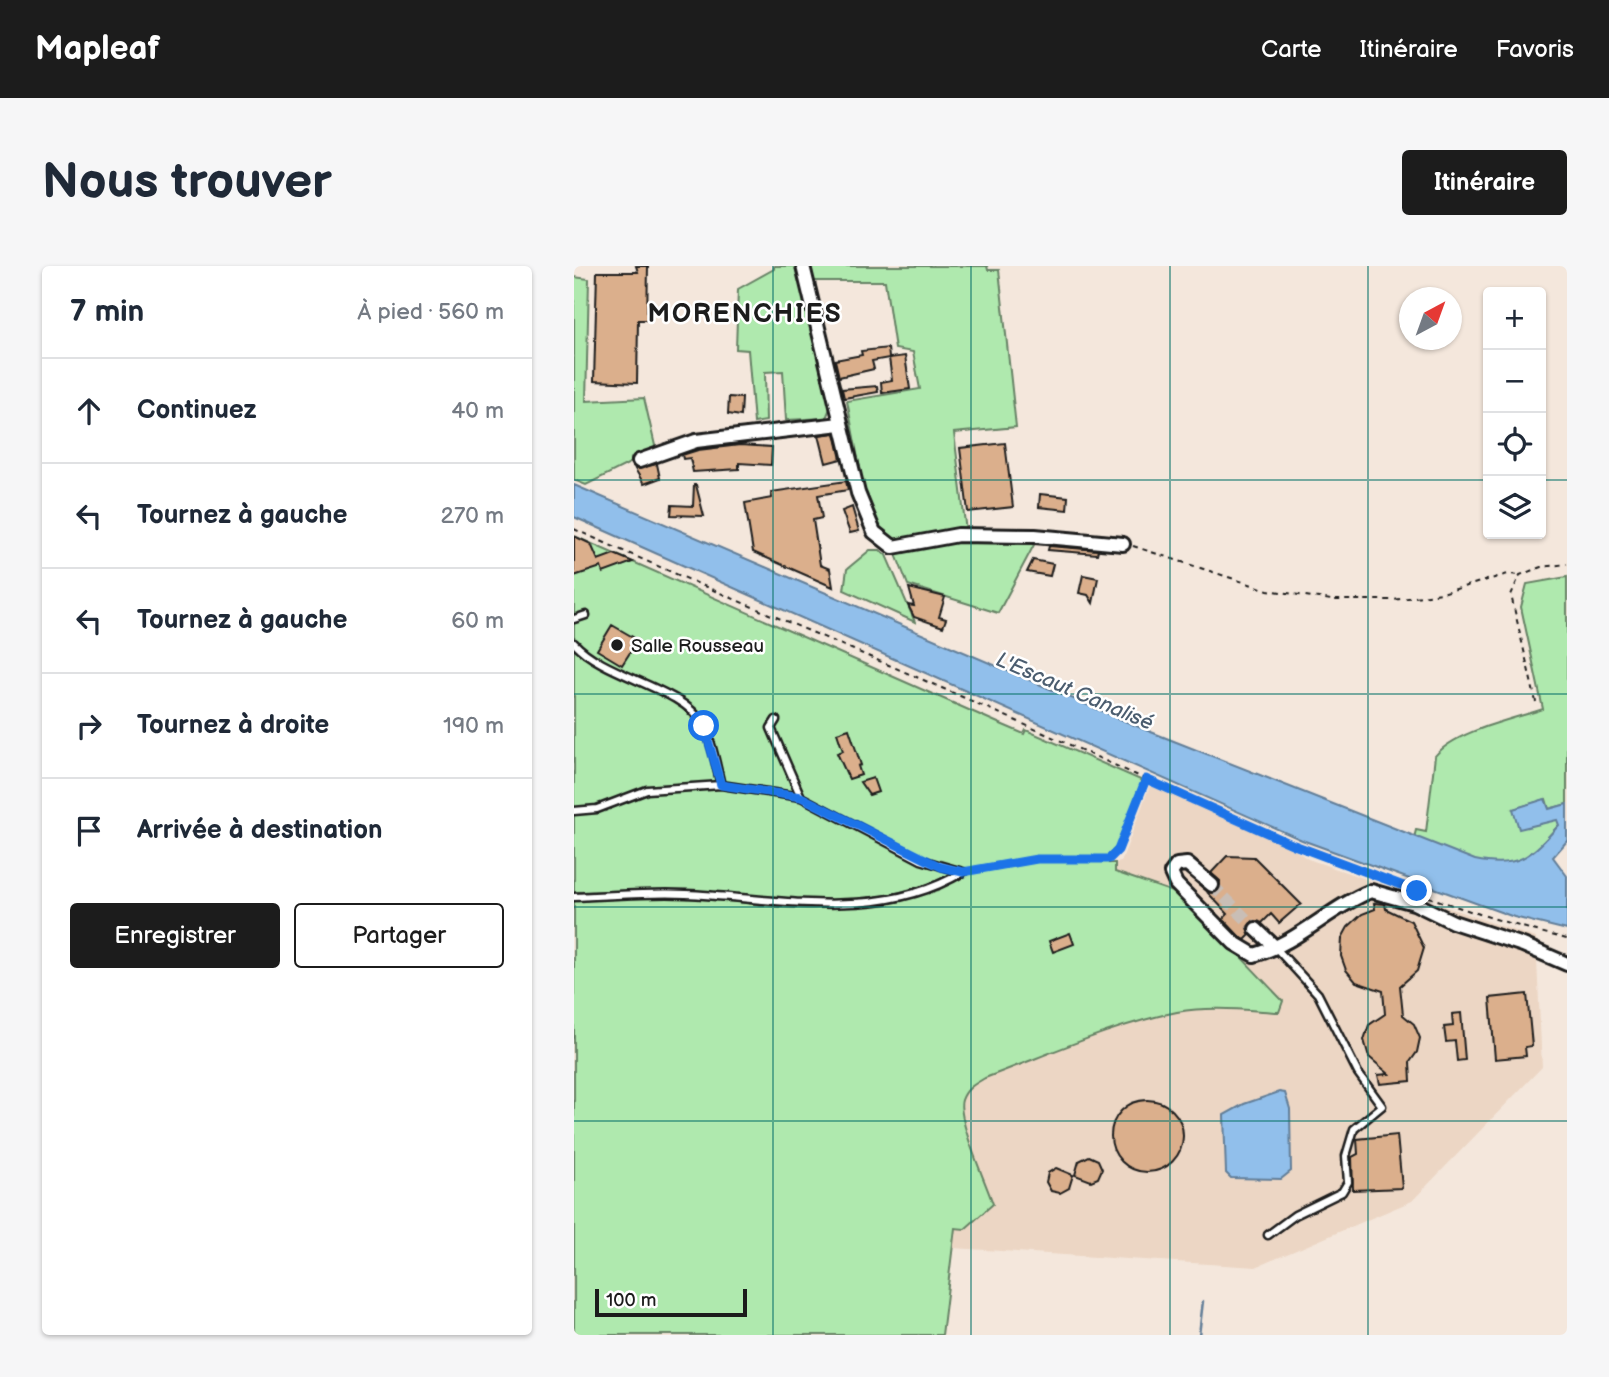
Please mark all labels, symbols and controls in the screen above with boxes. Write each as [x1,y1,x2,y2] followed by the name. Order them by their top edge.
[35,29,160,69] text: Mapleaf
[1261,35,1322,64] text: Carte
[1360,35,1458,64] text: Itinéraire
[1496,35,1574,64] text: Favoris
[1402,150,1567,215] button: Itinéraire
[42,153,332,212] text: Nous trouver
[1399,287,1462,350] north arrow
[1483,287,1546,539] map controls
[1483,287,1546,350] button: +
[70,294,144,330] text: 7 min
[357,298,504,326] text: À pied · 560 m
[648,299,842,330] district label: MORENCHIES
[1483,350,1546,413] button: −
[70,392,108,430] icon: ahead
[137,395,257,426] text: Continuez
[451,397,504,425] text: 40 m
[1483,413,1546,476] button: locate
[1483,476,1546,539] button: layers
[70,497,108,535] icon: left
[137,500,348,531] text: Tournez à gauche
[440,502,504,530] text: 270 m
[70,602,108,640] icon: left
[137,605,348,636] text: Tournez à gauche
[451,607,504,635] text: 60 m
[631,635,764,658] place label: Salle Rousseau
[609,637,625,653] marker: Salle Rousseau
[992,647,1157,736] water label: L'Escaut Canalisé
[70,707,108,745] icon: right
[137,710,329,741] text: Tournez à droite
[688,710,719,741] route start
[443,712,504,740] text: 190 m
[70,812,108,850] icon: arrive
[137,815,383,846] text: Arrivée à destination
[1401,875,1432,906] route end
[70,903,280,968] button: Enregistrer
[294,903,504,968] button: Partager
[595,1286,747,1318] scale bar
[606,1289,657,1312] text: 100 m

